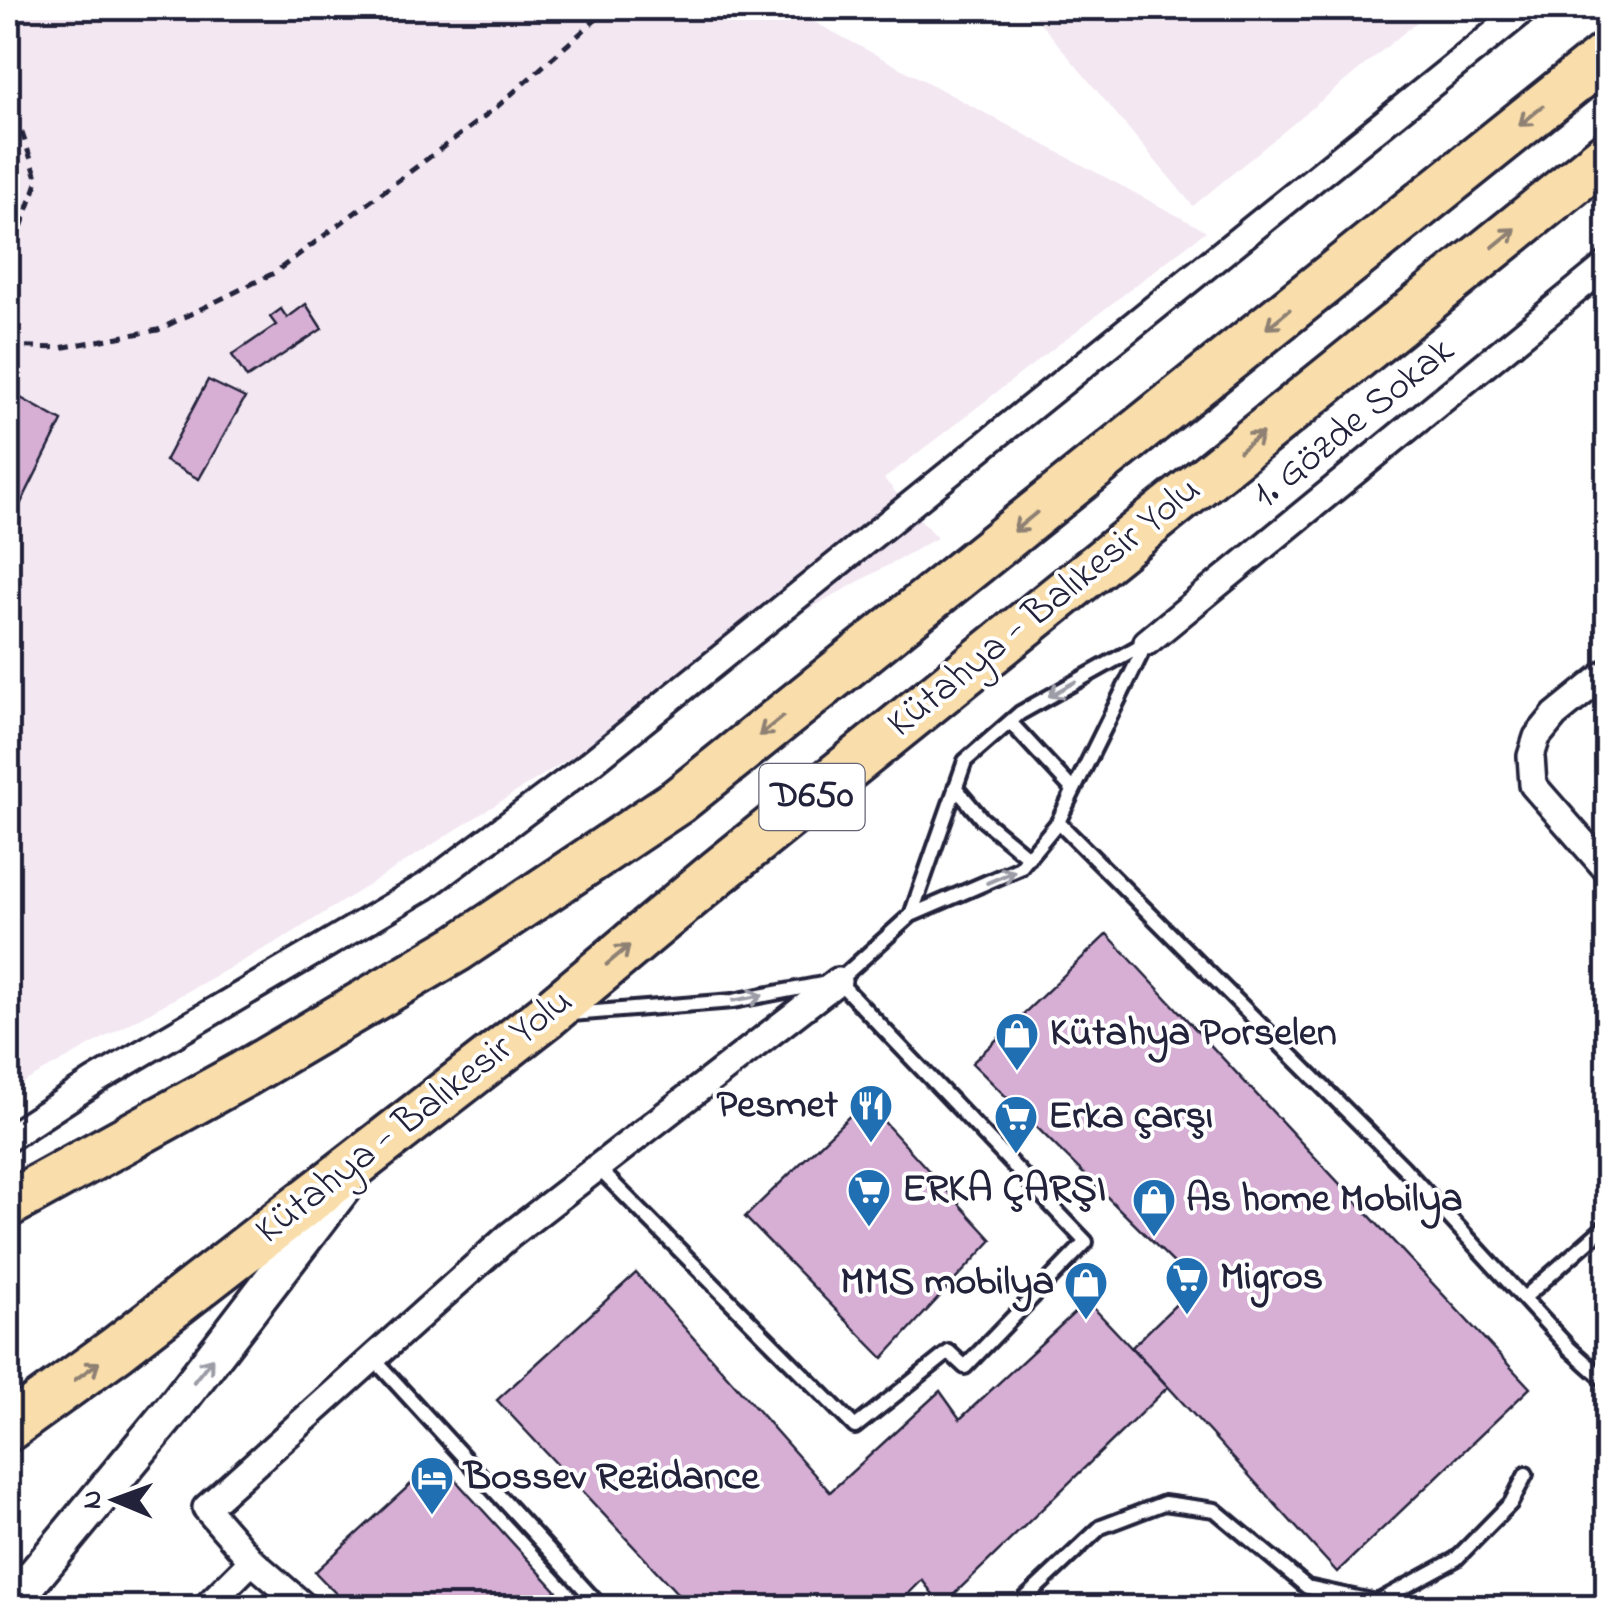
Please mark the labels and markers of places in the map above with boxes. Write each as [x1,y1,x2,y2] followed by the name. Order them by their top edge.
[1050,1005,1337,1064] place label: Kütahya Porselen
[994,1011,1040,1072] shop icon: Kütahya Porselen
[717,1077,839,1136] place label: Pesmet
[848,1083,894,1144] restaurant icon: Pesmet
[1048,1088,1213,1147] place label: Erka çarşı
[993,1094,1039,1155] supermarket icon: Erka çarşı
[902,1161,1106,1220] place label: ERKA ÇARŞI
[846,1167,892,1228] supermarket icon: ERKA ÇARŞI
[1186,1171,1463,1230] place label: As home Mobilya
[1131,1177,1177,1238] shop icon: As home Mobilya
[1220,1249,1323,1308] place label: Migros
[840,1254,1054,1313] place label: MMS mobilya
[1164,1255,1210,1316] supermarket icon: Migros
[1063,1260,1109,1321] shop icon: MMS mobilya
[462,1449,760,1508] place label: Bossev Rezidance
[409,1455,455,1516] hotel icon: Bossev Rezidance

